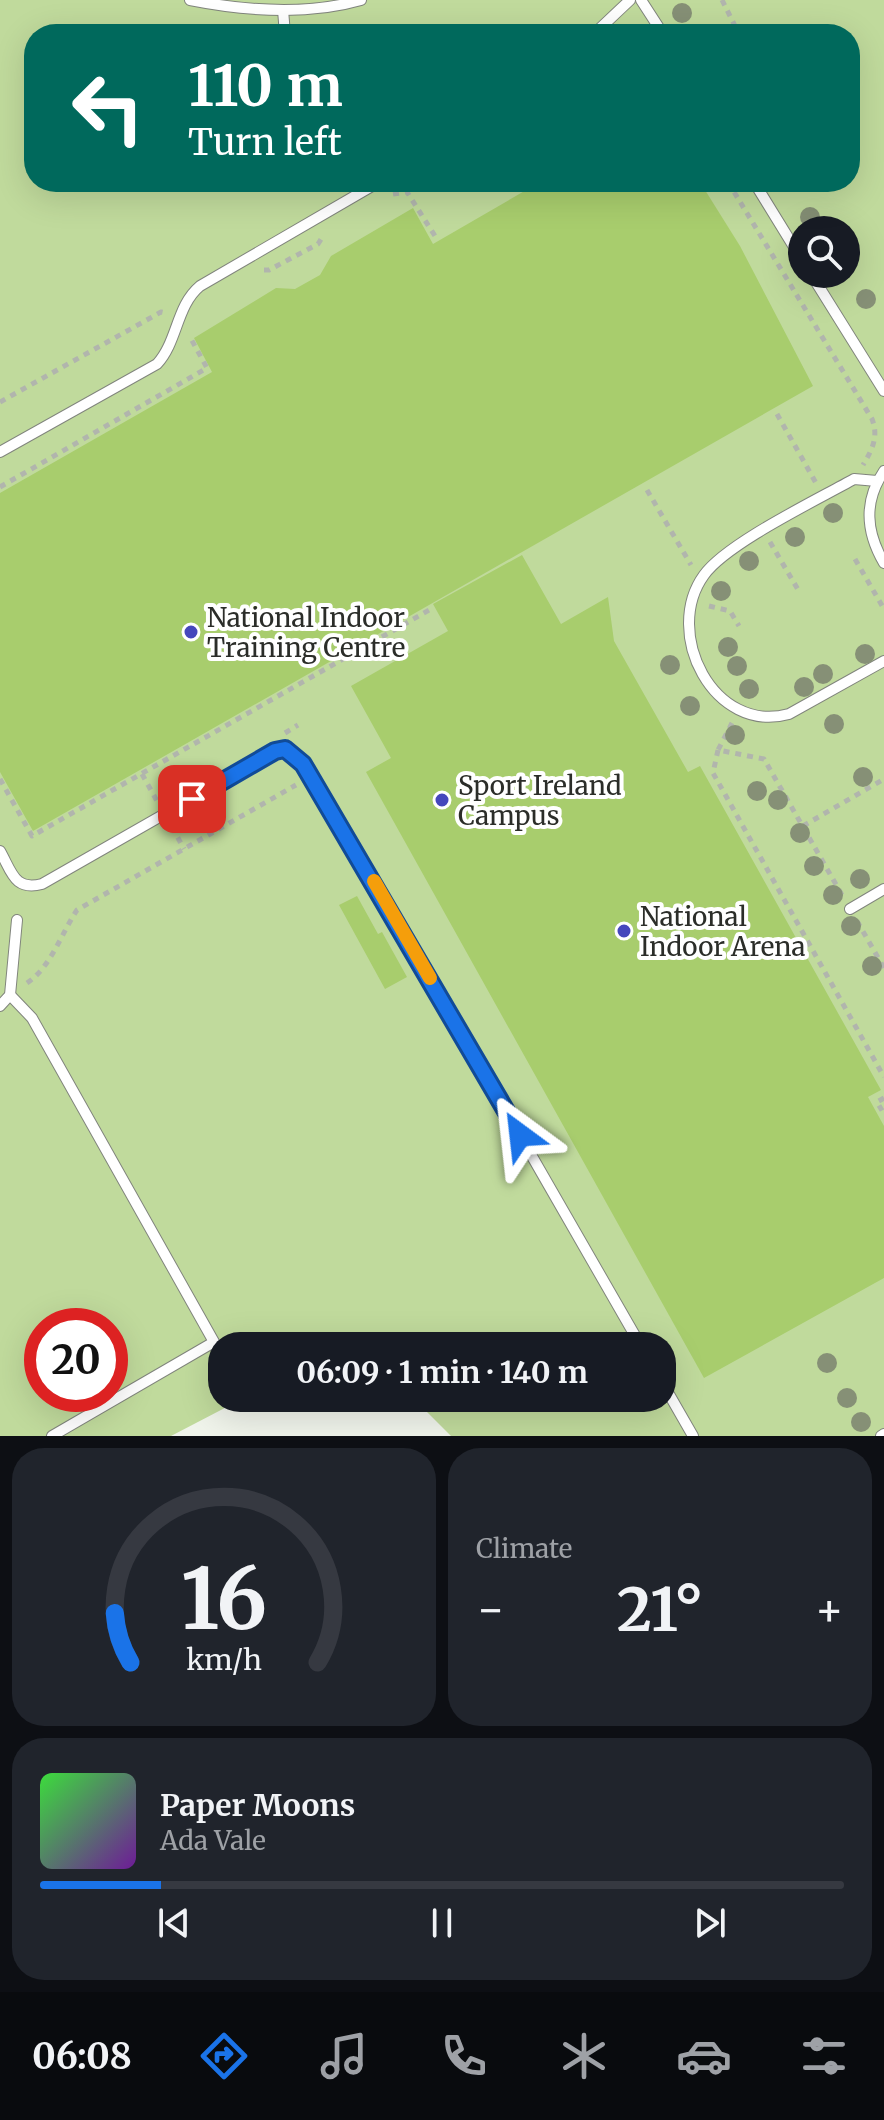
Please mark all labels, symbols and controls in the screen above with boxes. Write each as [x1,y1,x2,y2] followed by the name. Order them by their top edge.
[188,51,343,121] text: 110 m
[56,56,160,160] icon: left
[188,120,342,165] text: Turn left
[788,216,860,288] map controls
[788,216,860,288] button: search
[207,601,405,664] place label: National Indoor Training Centre
[182,623,200,641] marker: National Indoor Training Centre
[158,765,226,833] pin
[458,769,622,832] place label: Sport Ireland Campus
[170,777,214,821] icon: arrive
[433,791,451,809] marker: Sport Ireland Campus
[640,900,805,963] place label: National Indoor Arena
[615,922,633,940] marker: National Indoor Arena
[478,1093,562,1177] position arrow
[24,1308,128,1412] speed limit sign: 20
[296,1353,588,1391] text: 06:09 · 1 min · 140 m
[476,1532,572,1565] text: Climate
[181,1547,267,1652] text: 16
[617,1572,703,1647] text: 21°
[476,1582,505,1637] text: −
[815,1582,844,1637] text: +
[186,1642,262,1678] text: km/h
[160,1786,355,1824] text: Paper Moons
[160,1824,266,1857] text: Ada Vale
[152,1901,196,1945] icon: previous
[420,1901,464,1945] icon: pause
[688,1901,732,1945] icon: next
[196,2028,252,2084] icon: directions
[316,2028,372,2084] icon: music
[436,2028,492,2084] icon: phone
[556,2028,612,2084] icon: climate
[676,2028,732,2084] icon: car
[796,2028,852,2084] icon: filters
[32,2034,132,2079] text: 06:08

